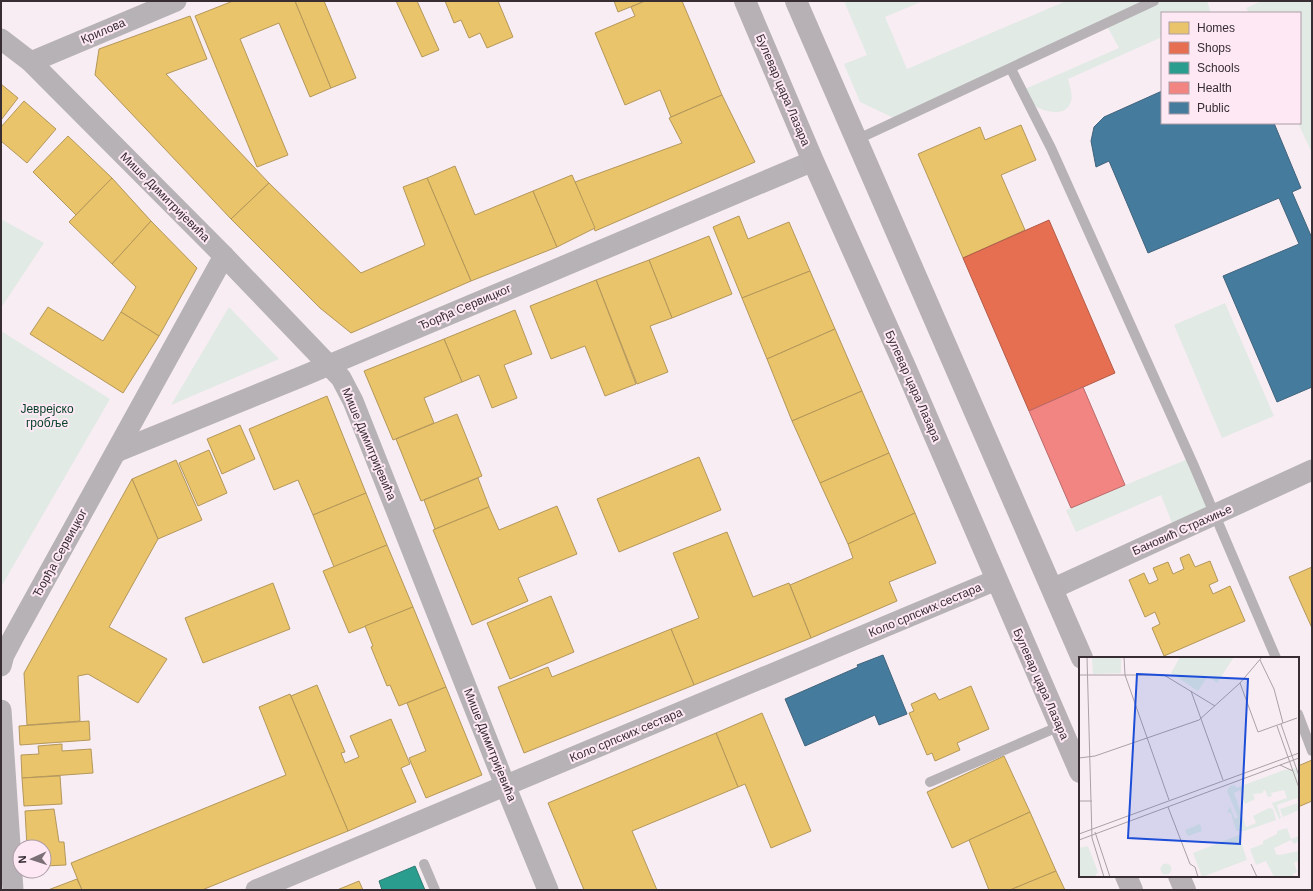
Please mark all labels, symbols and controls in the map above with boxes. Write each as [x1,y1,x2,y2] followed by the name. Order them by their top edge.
[1161,12,1301,124] legend
[79,15,128,47] street label: Крилова
[1197,21,1235,35] text: Homes
[753,32,813,148] street label: Булевар цара Лазара
[1197,41,1231,55] text: Shops
[1197,61,1240,75] text: Schools
[1197,81,1232,95] text: Health
[1197,101,1230,115] text: Public
[117,149,213,245] street label: Мише Димитријевића
[417,281,514,333] street label: Ђорђа Сервицког
[882,328,944,444] street label: Булевар цара Лазара
[339,386,399,503] street label: Мише Димитријевића
[20,402,74,430] park label: Јеврејско гробље
[1130,502,1234,558] street label: Бановић Страхиње
[30,506,90,600] street label: Ђорђа Сервицког
[867,580,984,640] street label: Коло српских сестара
[1010,626,1072,742] street label: Булевар цара Лазара
[1079,657,1299,877] inset map
[461,686,519,804] street label: Мише Димитријевића
[568,705,685,765] street label: Коло српских сестара
[12,839,52,879] north arrow
[16,855,28,864] text: N

